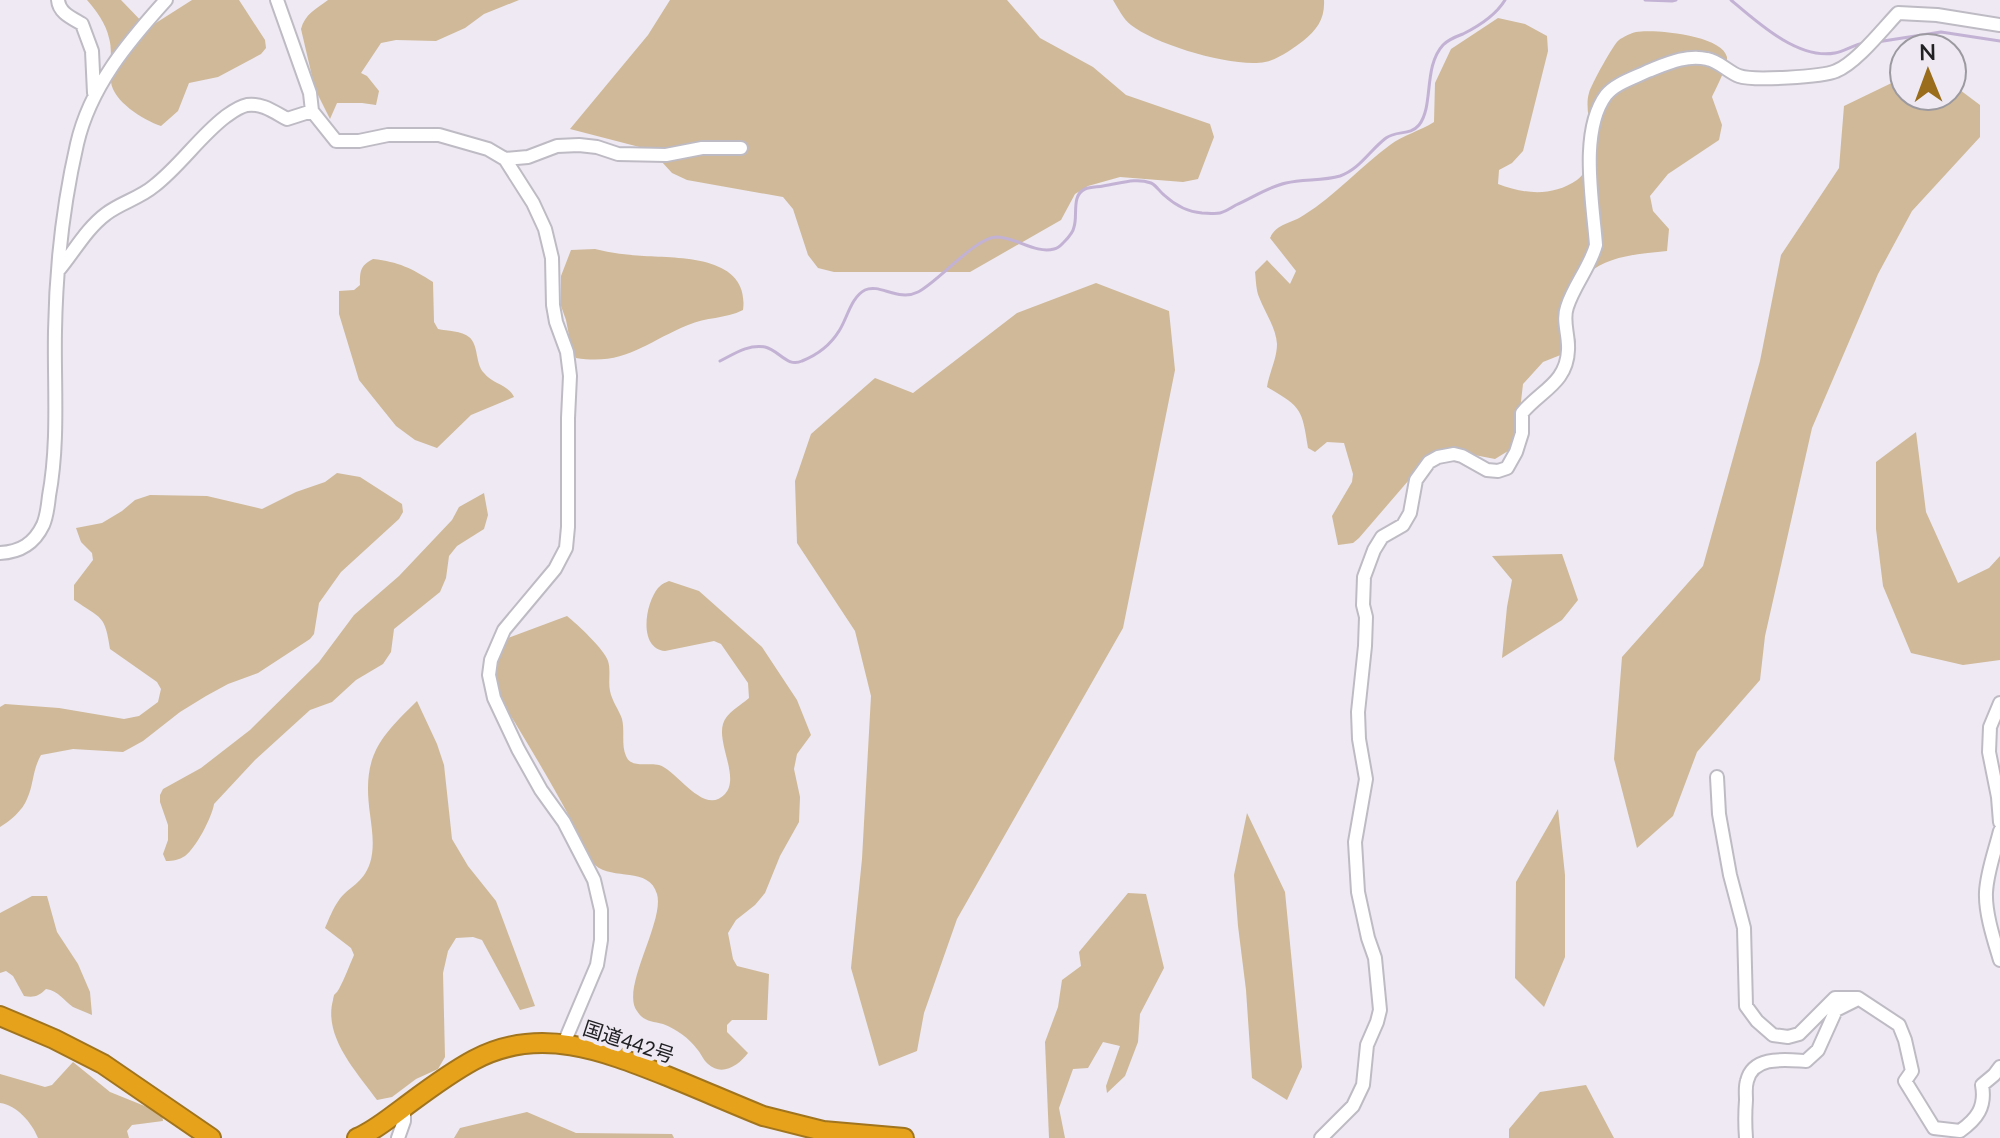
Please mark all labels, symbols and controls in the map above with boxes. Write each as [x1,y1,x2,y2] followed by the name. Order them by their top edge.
[1888,32,1968,112] north arrow
[1919,38,1936,65] text: N
[580,1015,678,1067] street label: 国道442号

